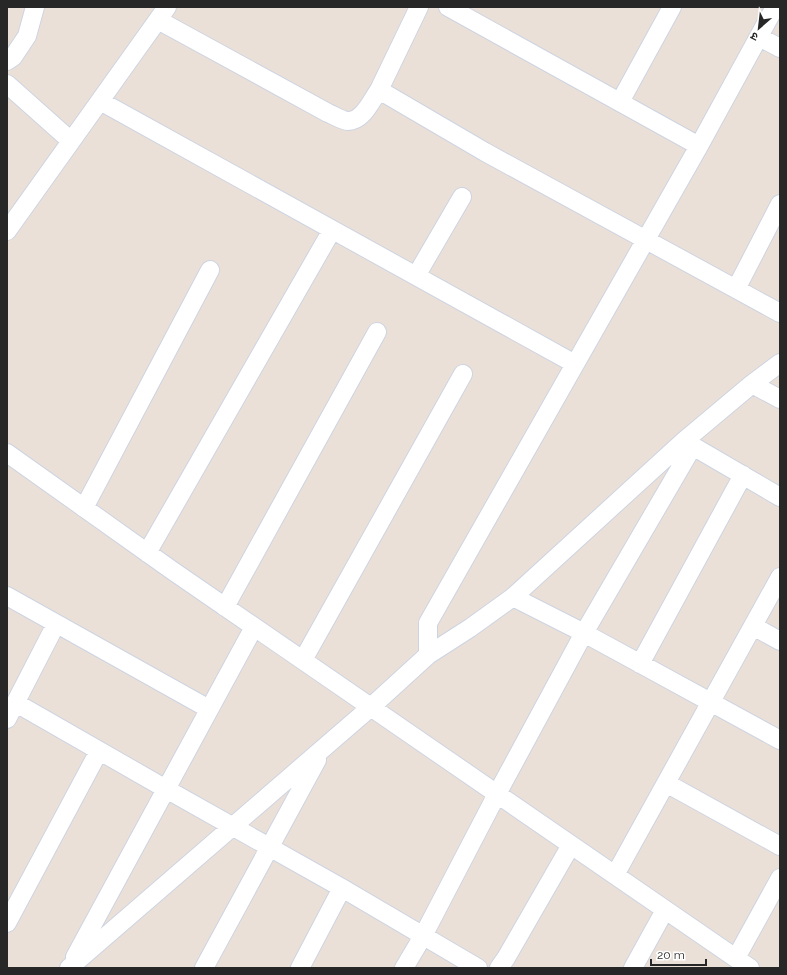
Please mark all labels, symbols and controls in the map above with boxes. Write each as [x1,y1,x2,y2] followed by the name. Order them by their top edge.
[739,8,779,48] north arrow
[748,29,760,44] text: उ
[651,941,706,967] scale bar
[657,948,685,962] text: 20 m

